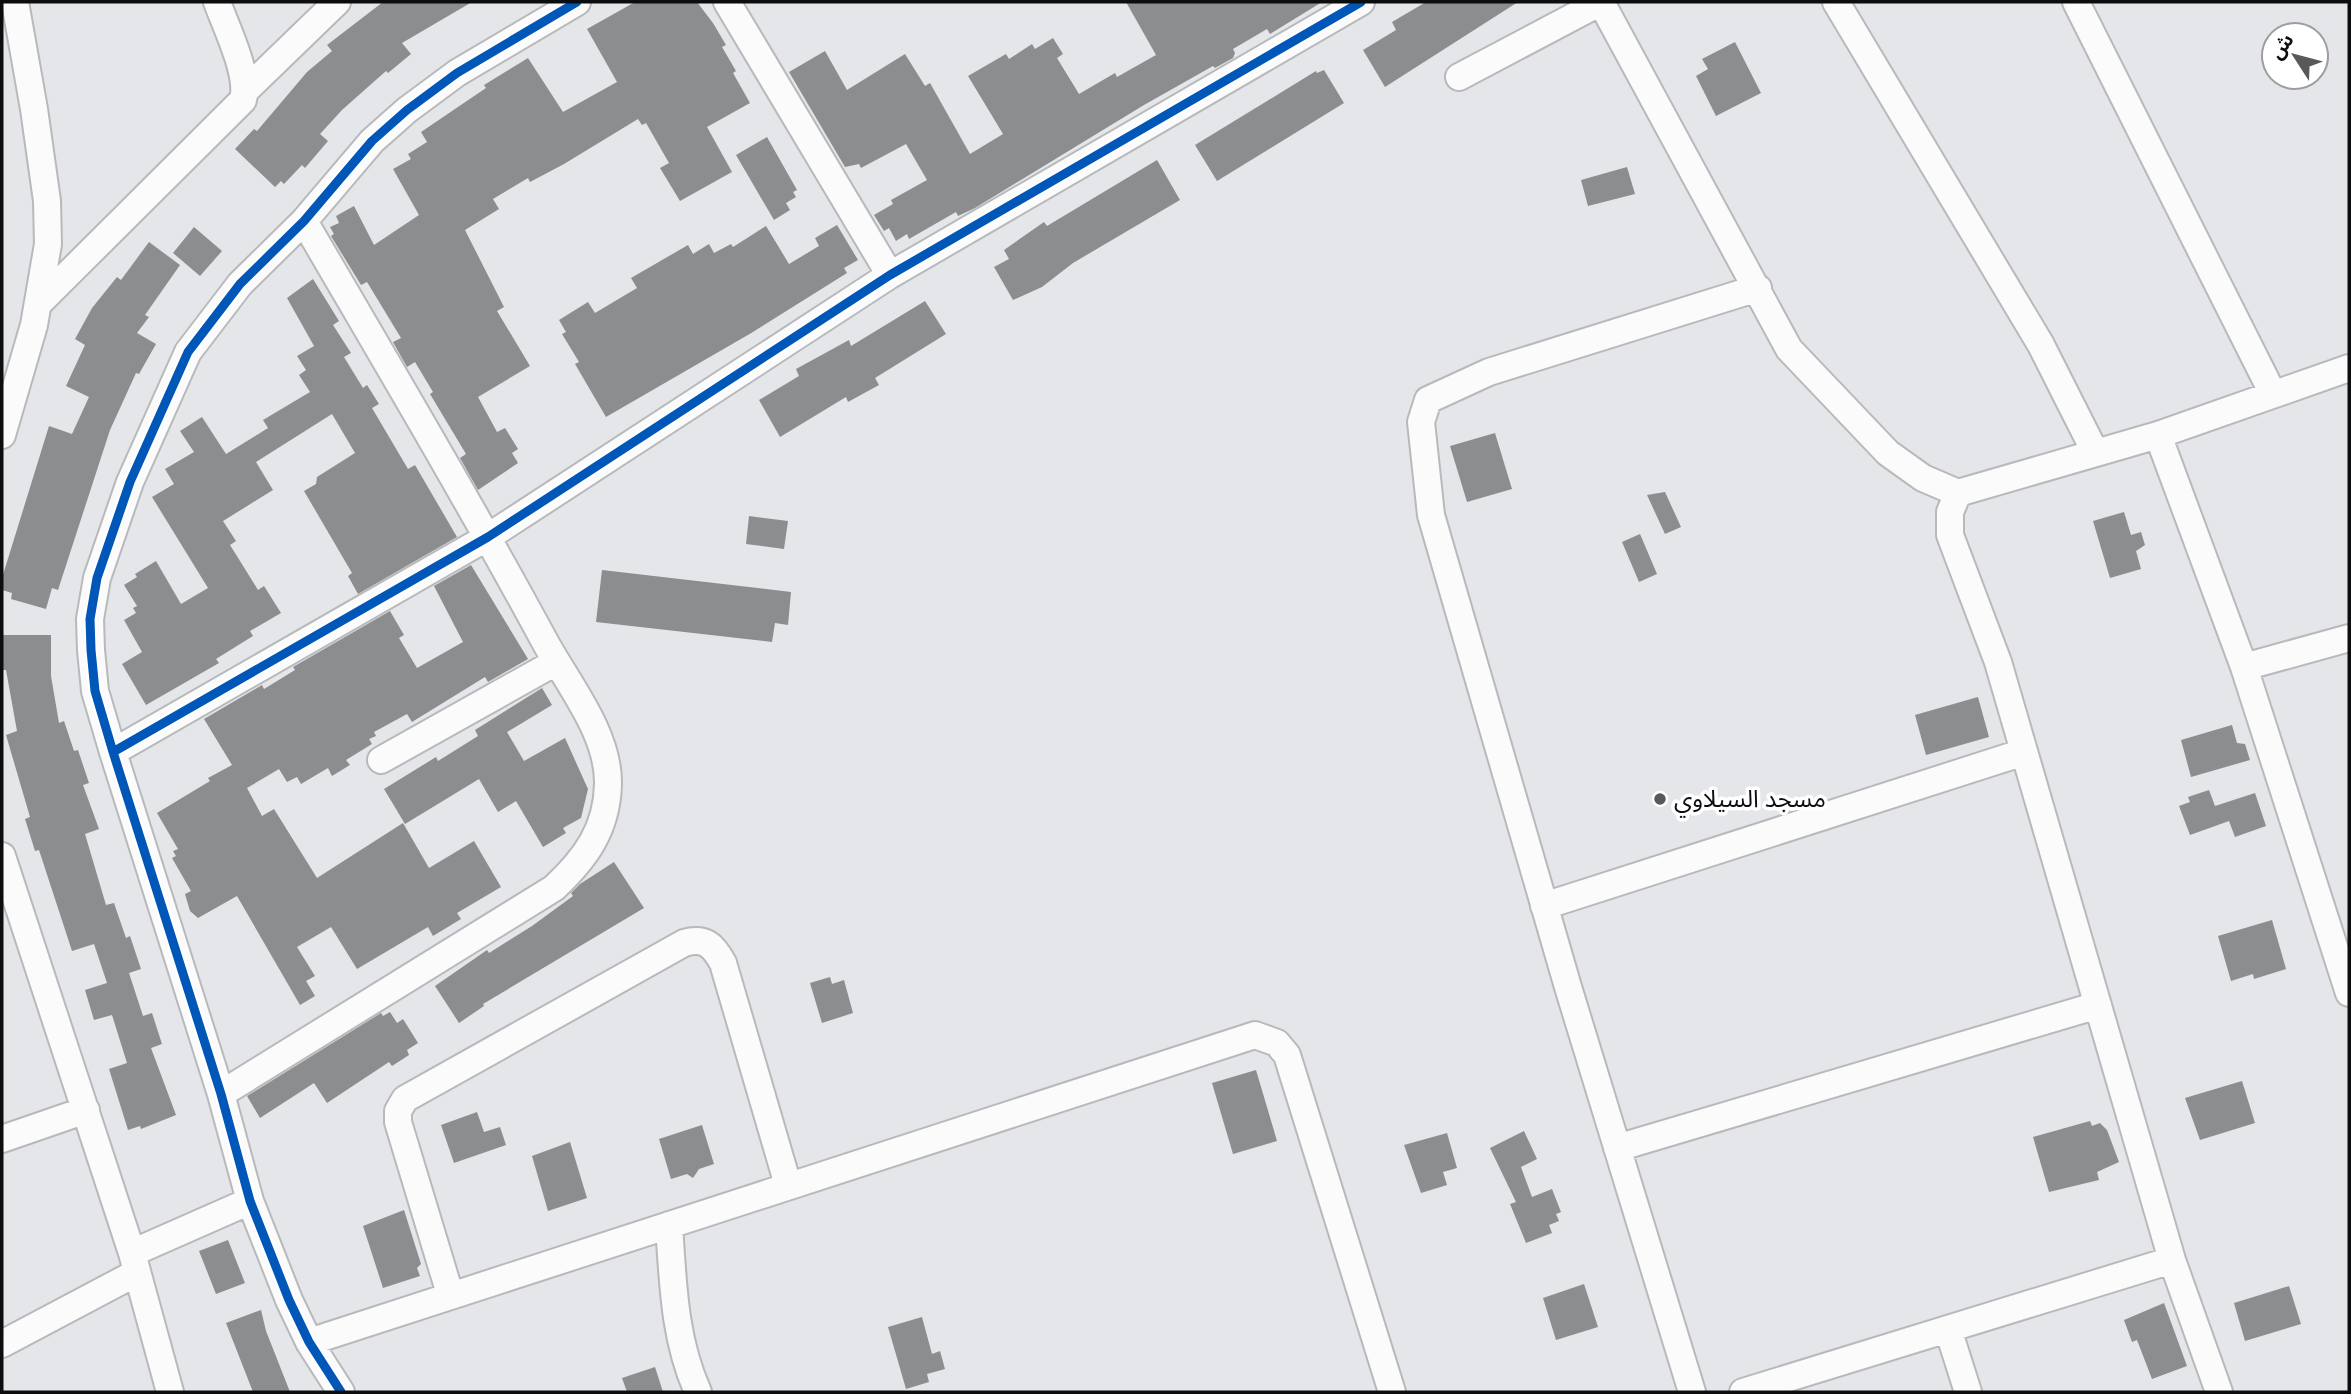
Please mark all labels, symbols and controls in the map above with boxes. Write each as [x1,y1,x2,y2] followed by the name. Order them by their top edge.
[2260,21,2330,91] north arrow
[2264,28,2300,65] text: ش
[1674,783,1826,818] place label: مسجد السيلاوي
[1652,791,1668,807] marker: مسجد السيلاوي

